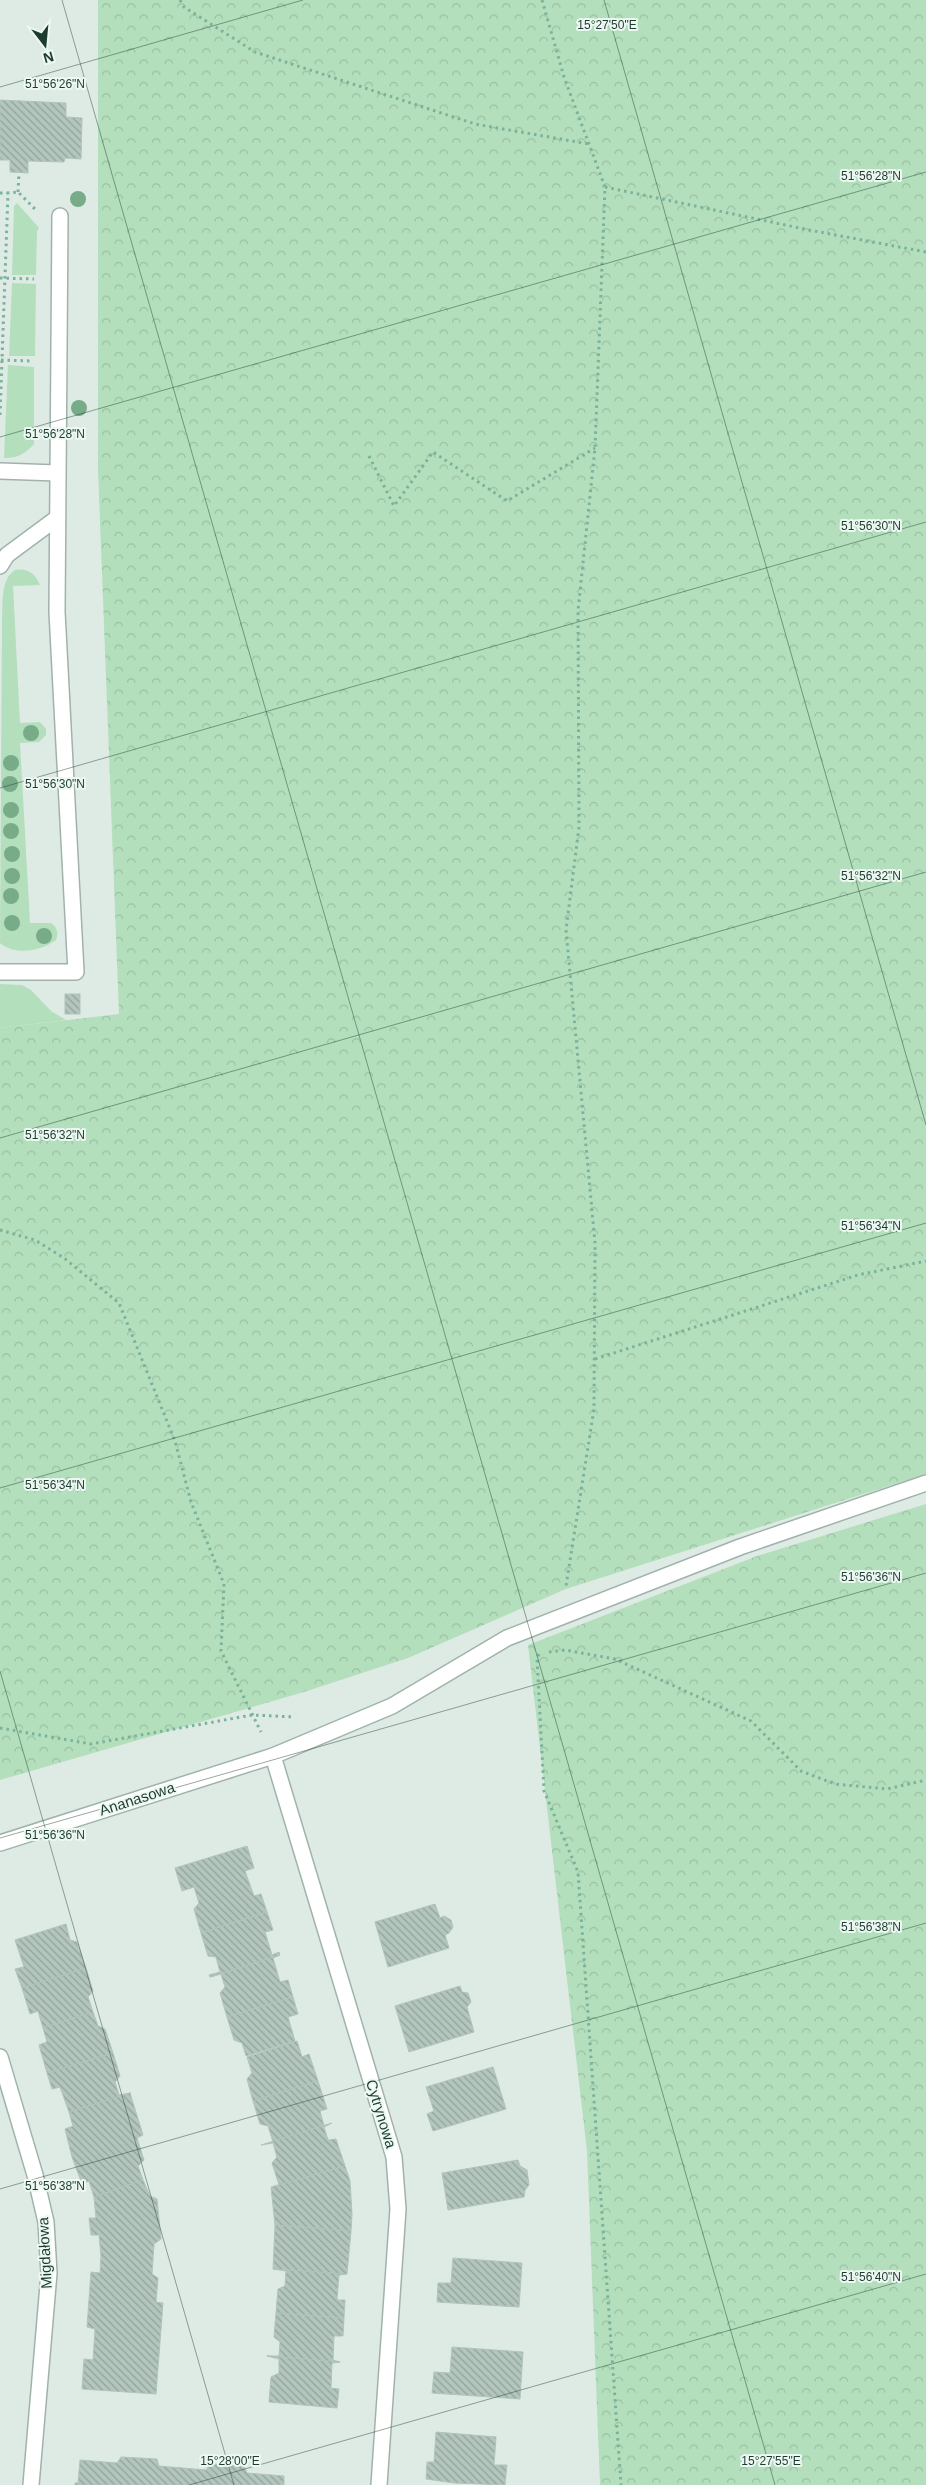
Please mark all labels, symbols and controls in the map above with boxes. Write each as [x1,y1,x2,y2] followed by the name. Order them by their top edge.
[577,18,637,32] text: 15°27'50"E
[20,20,70,70] north arrow
[42,48,56,67] text: N
[25,77,85,91] text: 51°56'26"N
[841,169,901,183] text: 51°56'28"N
[25,427,85,441] text: 51°56'28"N
[841,519,901,533] text: 51°56'30"N
[25,777,85,791] text: 51°56'30"N
[841,869,901,883] text: 51°56'32"N
[25,1128,85,1142] text: 51°56'32"N
[841,1219,901,1233] text: 51°56'34"N
[25,1478,85,1492] text: 51°56'34"N
[841,1570,901,1584] text: 51°56'36"N
[97,1778,177,1819] street label: Ananasowa
[25,1828,85,1842] text: 51°56'36"N
[841,1920,901,1934] text: 51°56'38"N
[363,2077,400,2151] street label: Cytrynowa
[25,2179,85,2193] text: 51°56'38"N
[34,2216,55,2289] street label: Migdałowa
[841,2270,901,2284] text: 51°56'40"N
[200,2454,260,2468] text: 15°28'00"E
[741,2454,801,2468] text: 15°27'55"E

